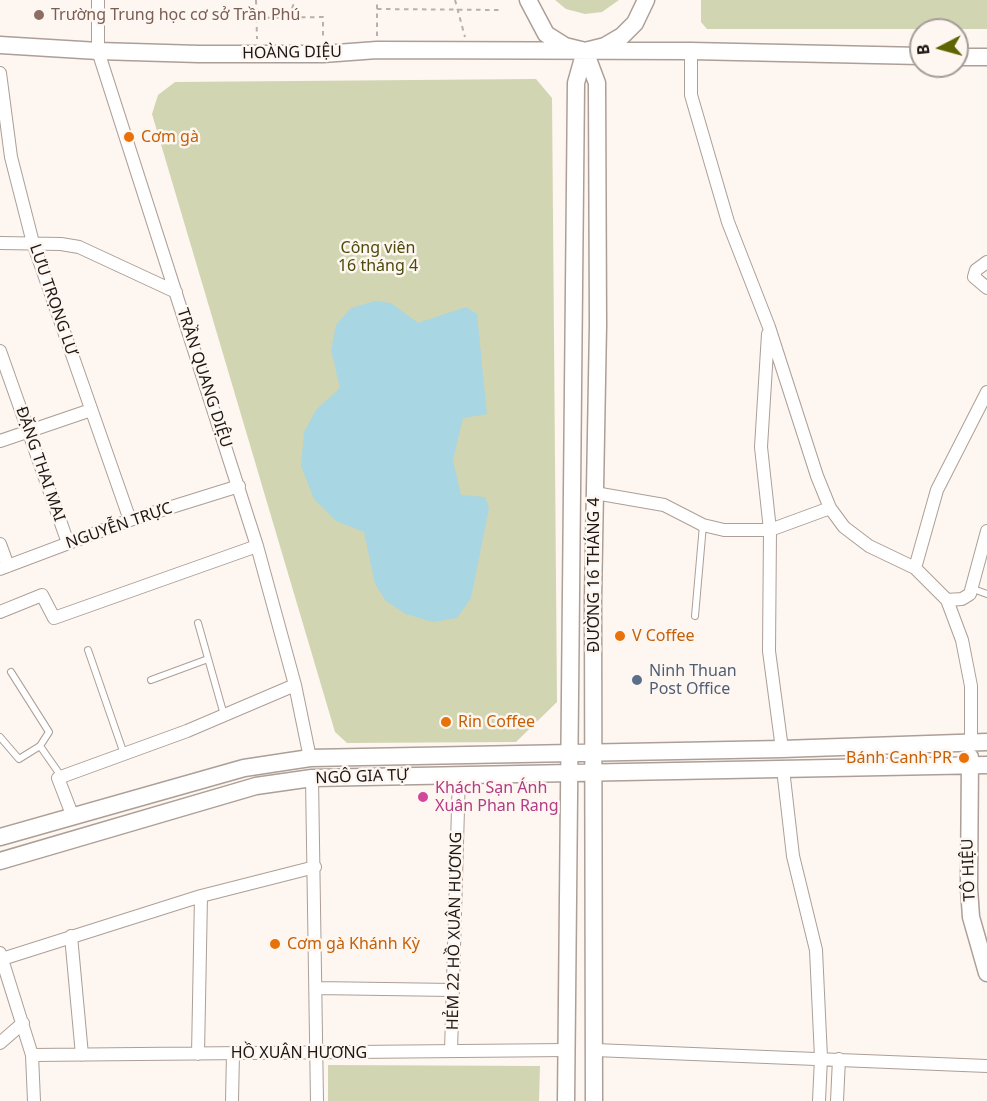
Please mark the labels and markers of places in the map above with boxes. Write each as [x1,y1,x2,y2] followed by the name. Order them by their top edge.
[51,5,300,25] place label: Trường Trung học cơ sở Trần Phú
[32,8,46,22] marker: Trường Trung học cơ sở Trần Phú
[141,127,199,147] place label: Cơm gà
[122,130,136,144] marker: Cơm gà
[632,626,695,646] place label: V Coffee
[613,629,627,643] marker: V Coffee
[649,661,737,699] place label: Ninh Thuan Post Office
[630,673,644,687] marker: Ninh Thuan Post Office
[458,712,535,732] place label: Rin Coffee
[439,715,453,729] marker: Rin Coffee
[846,748,952,768] place label: Bánh Canh PR
[957,751,971,765] marker: Bánh Canh PR
[435,778,559,816] place label: Khách Sạn Ánh Xuân Phan Rang
[416,790,430,804] marker: Khách Sạn Ánh Xuân Phan Rang
[287,934,420,954] place label: Cơm gà Khánh Kỳ
[268,937,282,951] marker: Cơm gà Khánh Kỳ

